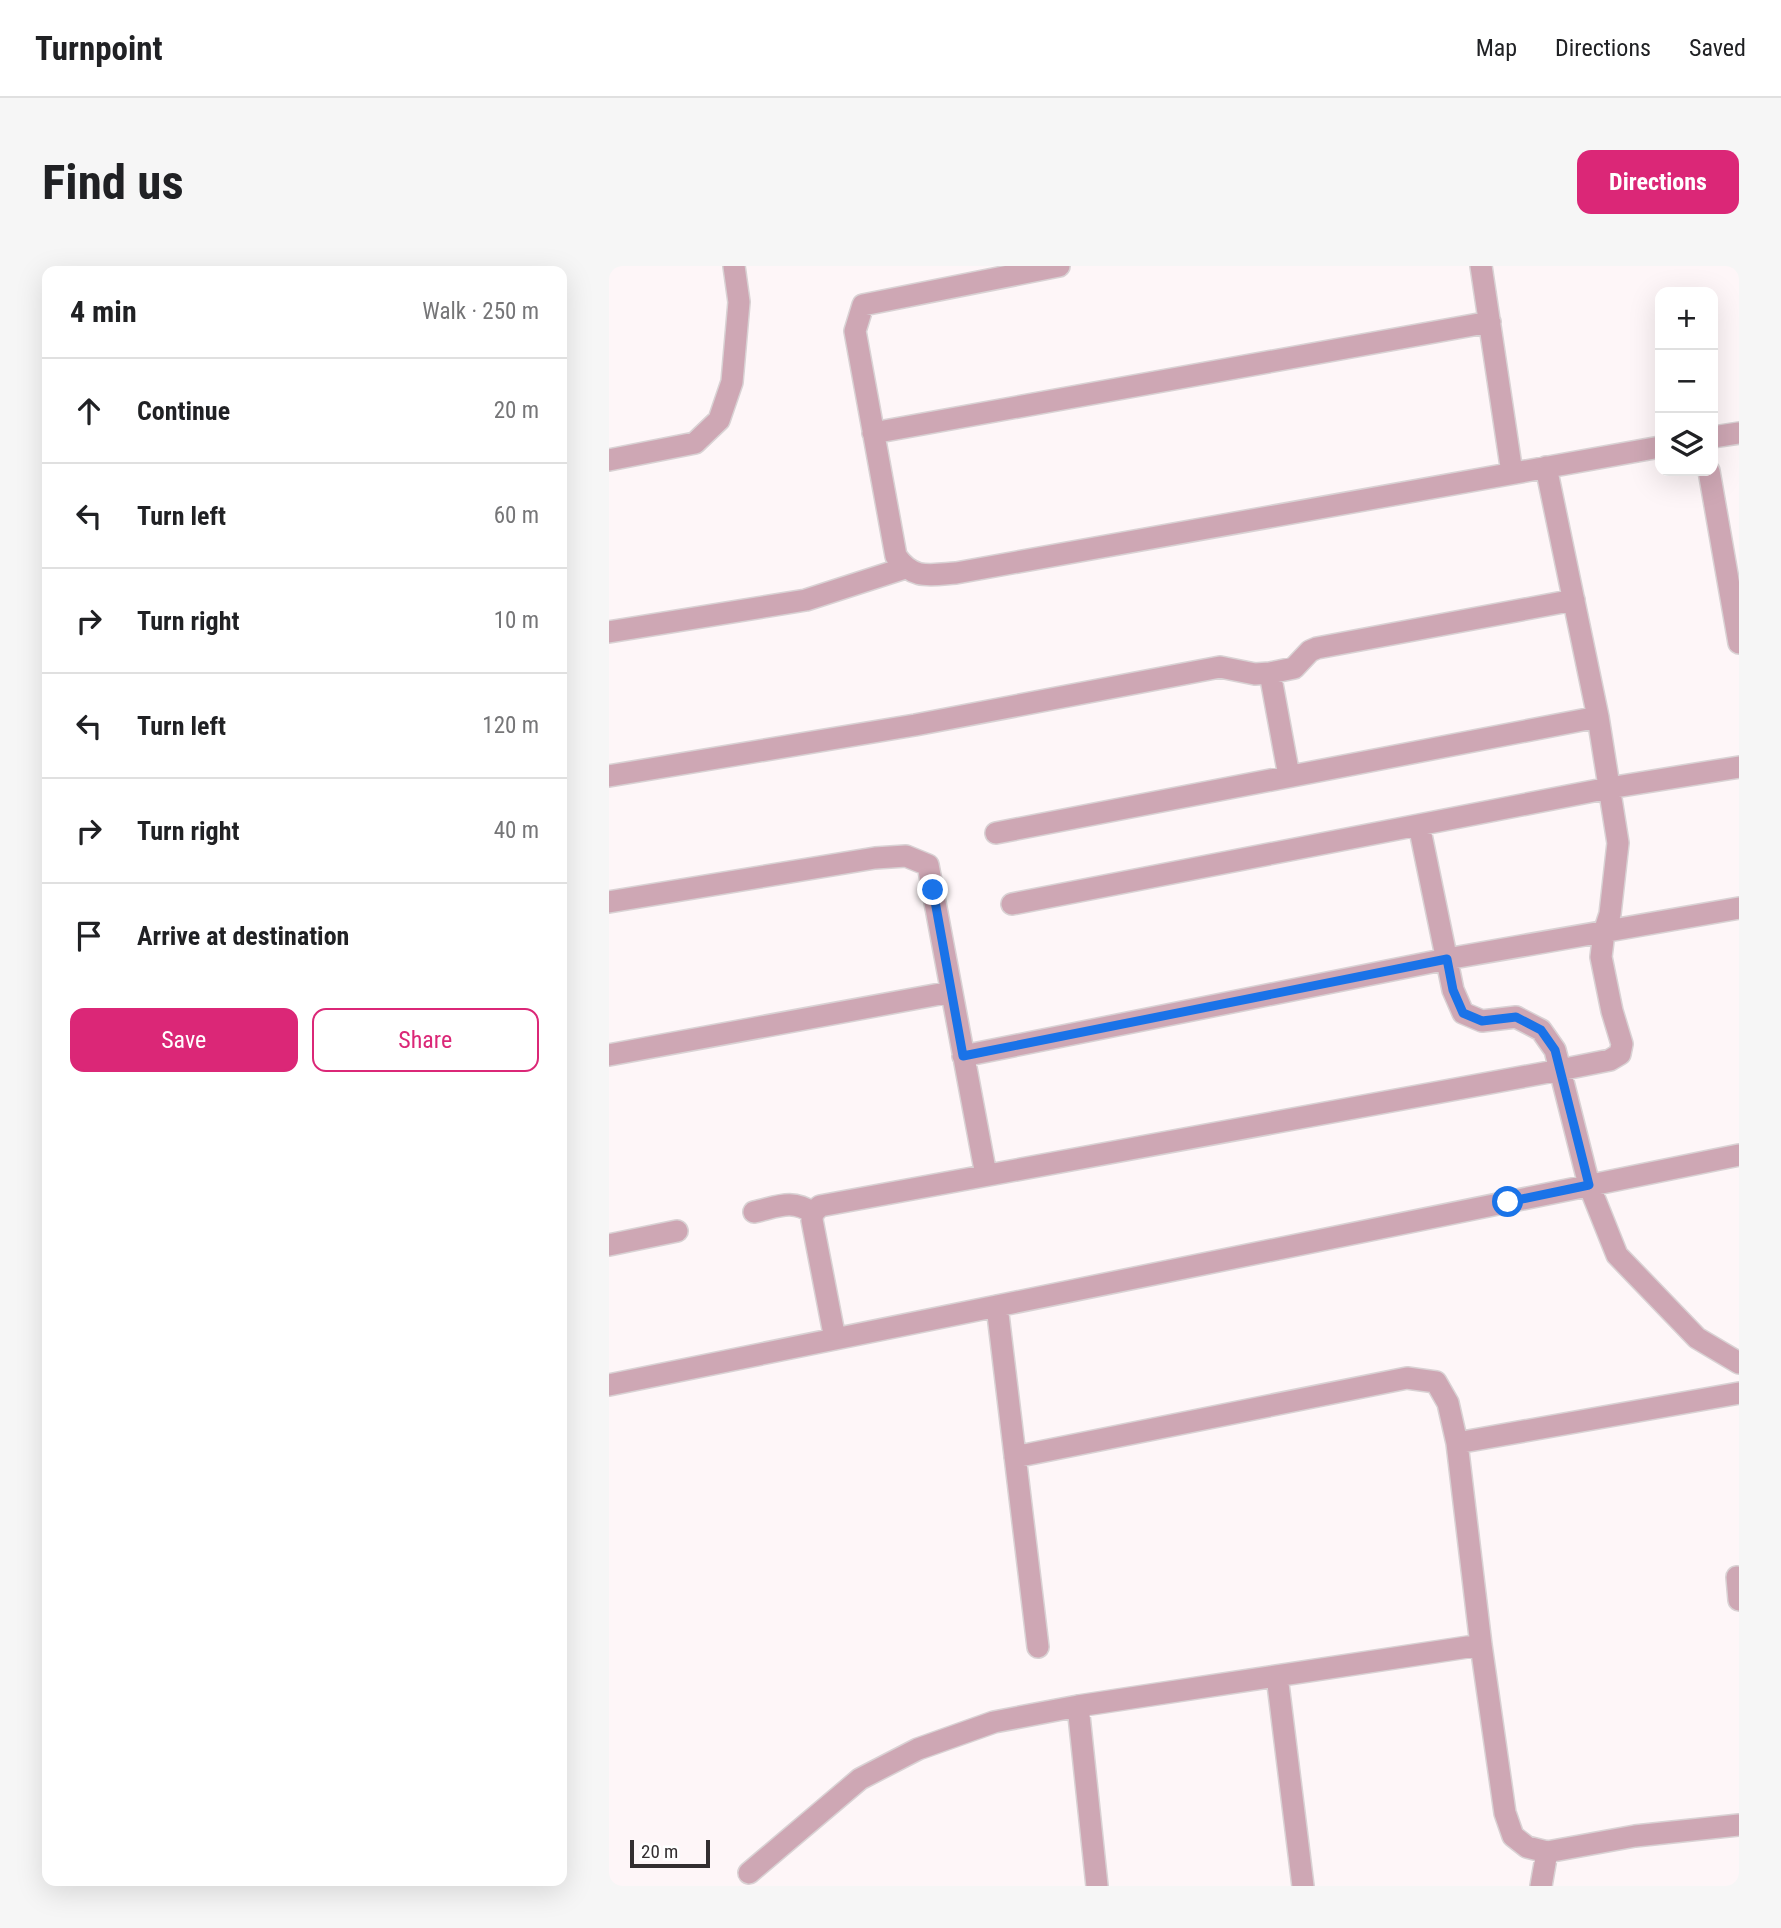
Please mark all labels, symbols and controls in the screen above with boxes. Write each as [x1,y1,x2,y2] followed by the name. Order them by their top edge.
[35,29,163,68] text: Turnpoint
[1476,34,1517,62] text: Map
[1555,34,1651,62] text: Directions
[1689,34,1746,62] text: Saved
[1577,150,1739,214] button: Directions
[42,154,184,211] text: Find us
[1655,287,1718,476] map controls
[1655,287,1718,350] button: +
[70,294,137,329] text: 4 min
[422,298,539,325] text: Walk · 250 m
[1655,350,1718,413] button: −
[70,392,108,430] icon: ahead
[137,396,230,426] text: Continue
[494,397,539,424] text: 20 m
[1655,413,1718,476] button: layers
[70,497,108,535] icon: left
[137,501,226,531] text: Turn left
[494,502,539,529] text: 60 m
[70,602,108,640] icon: right
[137,606,239,636] text: Turn right
[494,607,539,634] text: 10 m
[70,707,108,745] icon: left
[137,711,226,741] text: Turn left
[482,712,539,739] text: 120 m
[70,812,108,850] icon: right
[137,816,239,846] text: Turn right
[494,817,539,844] text: 40 m
[917,874,948,905] route end
[70,917,108,955] icon: arrive
[137,921,349,951] text: Arrive at destination
[70,1008,298,1072] button: Save
[312,1008,539,1072] button: Share
[1492,1186,1523,1217] route start
[630,1837,711,1869] scale bar
[641,1840,678,1863] text: 20 m

